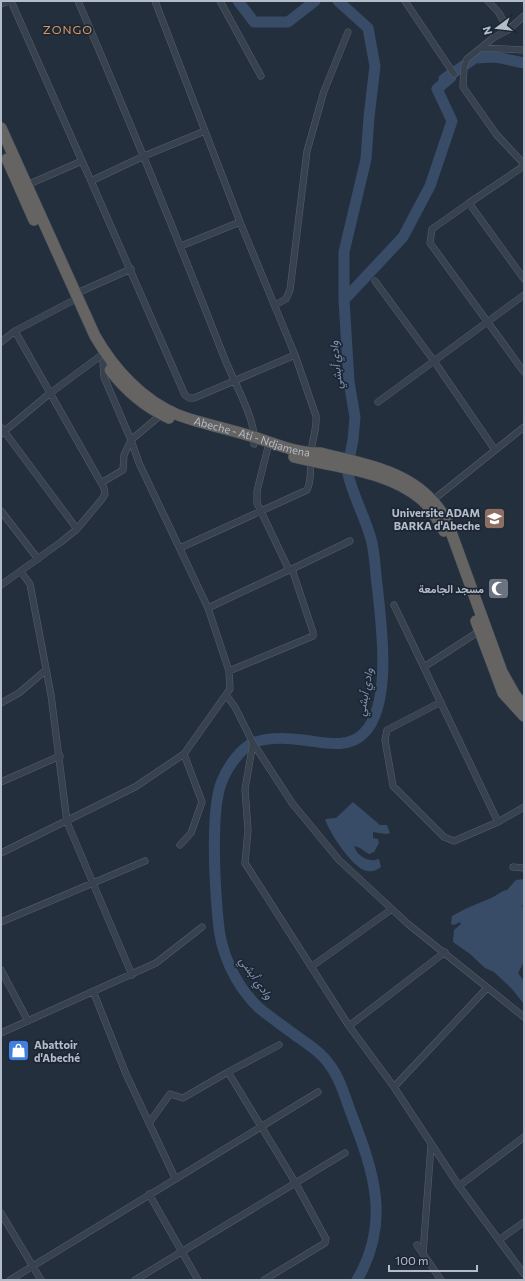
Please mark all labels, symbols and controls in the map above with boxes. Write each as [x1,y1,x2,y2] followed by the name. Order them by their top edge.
[477,8,517,48] north arrow
[43,22,93,36] district label: ZONGO
[480,25,494,36] text: N
[326,339,348,390] water label: وادي أبشي
[192,414,311,459] street label: Abeche - Ati - Ndjamena
[392,506,480,532] place label: Universite ADAM BARKA d'Abeche
[482,506,508,532] school or university icon: Universite ADAM BARKA d'Abeche
[486,576,512,602] mosque icon: مسجد الجامعة
[418,582,484,596] place label: مسجد الجامعة
[353,666,379,718] water label: وادي أبشي
[234,953,277,1004] water label: وادي أبشي
[6,1038,32,1064] shop icon: Abattoir d'Abeché
[34,1038,80,1064] place label: Abattoir d'Abeché
[389,1247,477,1273] scale bar
[395,1253,429,1267] text: 100 m

